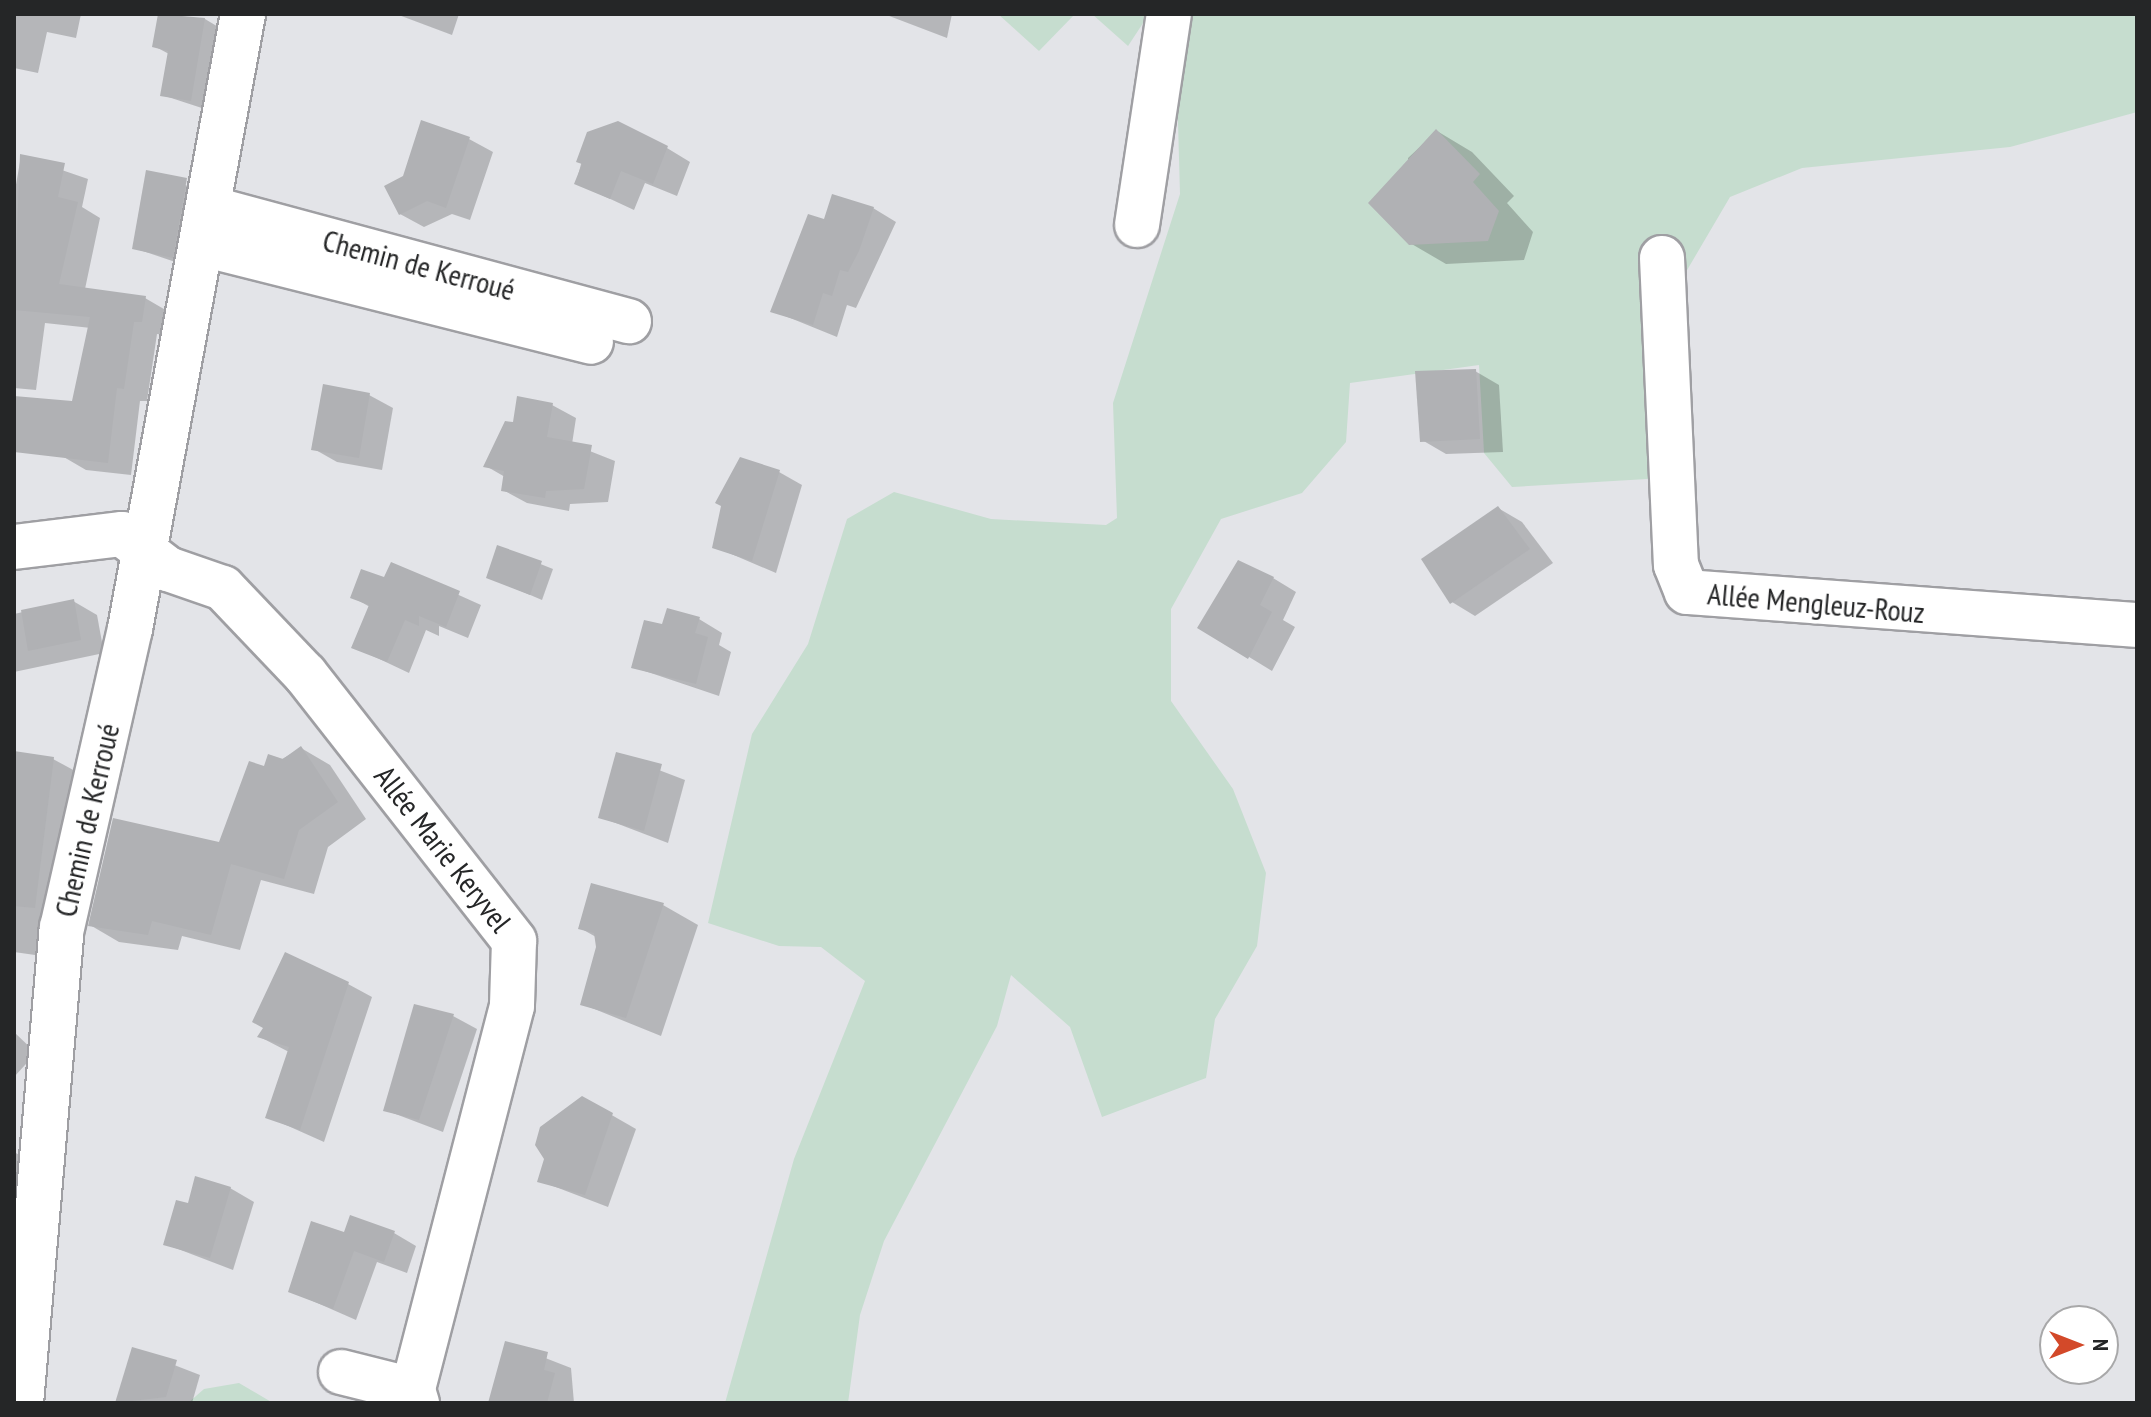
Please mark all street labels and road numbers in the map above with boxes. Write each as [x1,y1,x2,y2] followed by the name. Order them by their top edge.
[319,222,519,308] street label: Chemin de Kerroué
[1706,576,1926,630] street label: Allée Mengleuz-Rouz
[47,720,127,920] street label: Chemin de Kerroué
[367,759,519,939] street label: Allée Marie Keryvel

